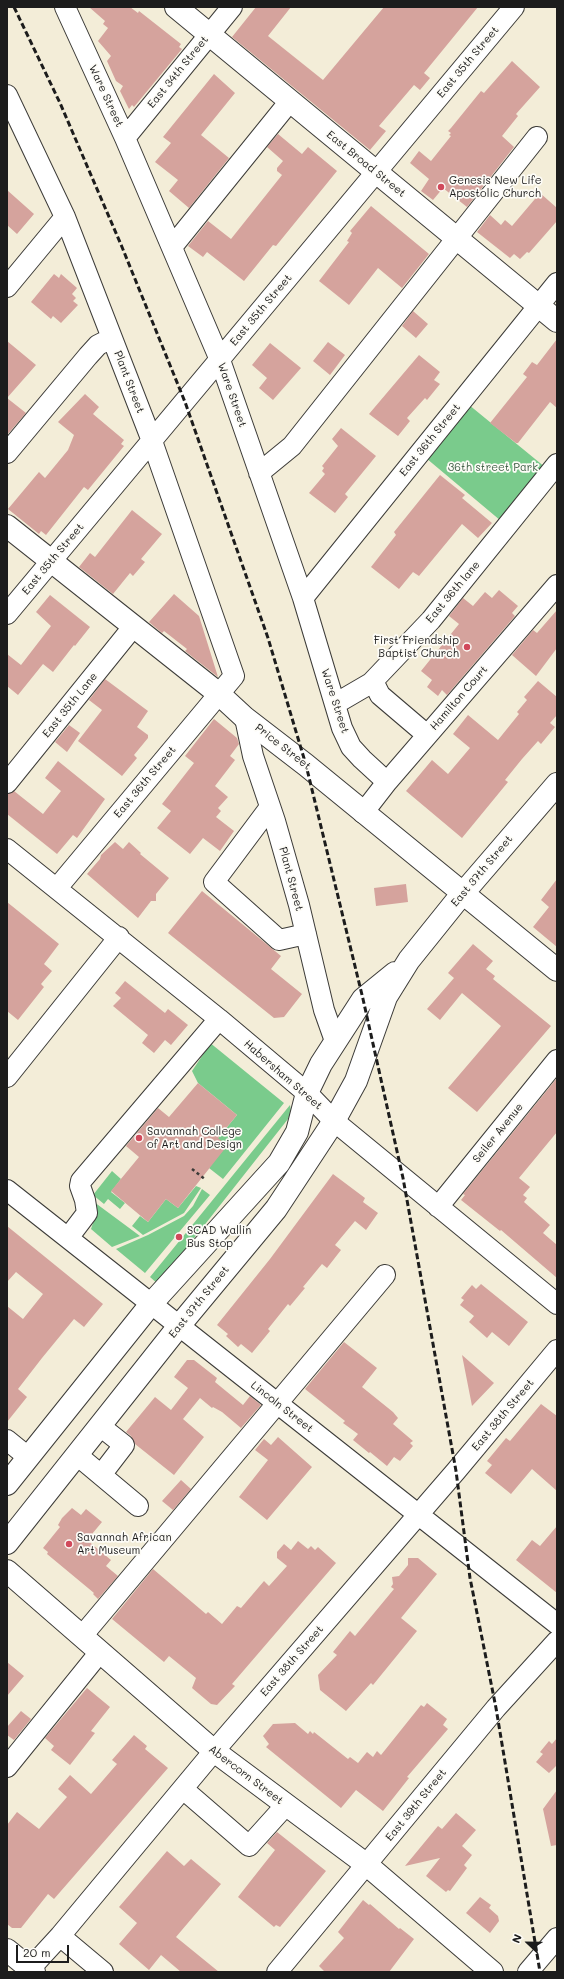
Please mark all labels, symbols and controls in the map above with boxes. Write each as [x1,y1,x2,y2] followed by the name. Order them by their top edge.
[434,24,502,100] street label: East 35th Street
[145,33,211,111] street label: East 34th Street
[86,63,126,129] street label: Ware Street
[324,128,408,200] street label: East Broad Street
[449,174,542,200] place label: Genesis New Life Apostolic Church
[436,182,446,192] marker: Genesis New Life Apostolic Church
[227,272,295,348] street label: East 35th Street
[111,349,147,415] street label: Plant Street
[215,361,249,429] street label: Ware Street
[397,401,463,479] street label: East 36th Street
[448,461,538,475] park label: 36th street Park
[19,521,87,597] street label: East 35th Street
[423,558,483,626] street label: East 36th lane
[374,634,459,660] place label: First Friendship Baptist Church
[462,642,472,652] marker: First Friendship Baptist Church
[427,663,491,733] street label: Hamilton Court
[318,667,352,735] street label: Ware Street
[40,670,100,740] street label: East 35th Lane
[252,721,314,773] street label: Price Street
[111,743,179,821] street label: East 36th Street
[448,833,516,909] street label: East 37th Street
[276,846,306,912] street label: Plant Street
[241,1037,325,1113] street label: Habersham Street
[470,1100,526,1166] street label: Seiler Avenue
[147,1125,242,1151] place label: Savannah College of Art and Design
[134,1133,144,1143] marker: Savannah College of Art and Design
[187,1224,251,1250] place label: SCAD Wallin Bus Stop
[174,1232,184,1242] marker: SCAD Wallin Bus Stop
[166,1263,232,1341] street label: East 37th Street
[469,1376,537,1454] street label: East 38th Street
[248,1379,316,1435] street label: Lincoln Street
[77,1531,172,1557] place label: Savannah African Art Museum
[64,1539,74,1549] marker: Savannah African Art Museum
[258,1623,326,1699] street label: East 38th Street
[206,1743,286,1807] street label: Abercorn Street
[383,1766,449,1844] street label: East 39th Street
[508,1923,548,1963] north arrow
[508,1932,525,1945] text: N
[18,1937,71,1963] scale bar
[23,1944,51,1960] text: 20 m

